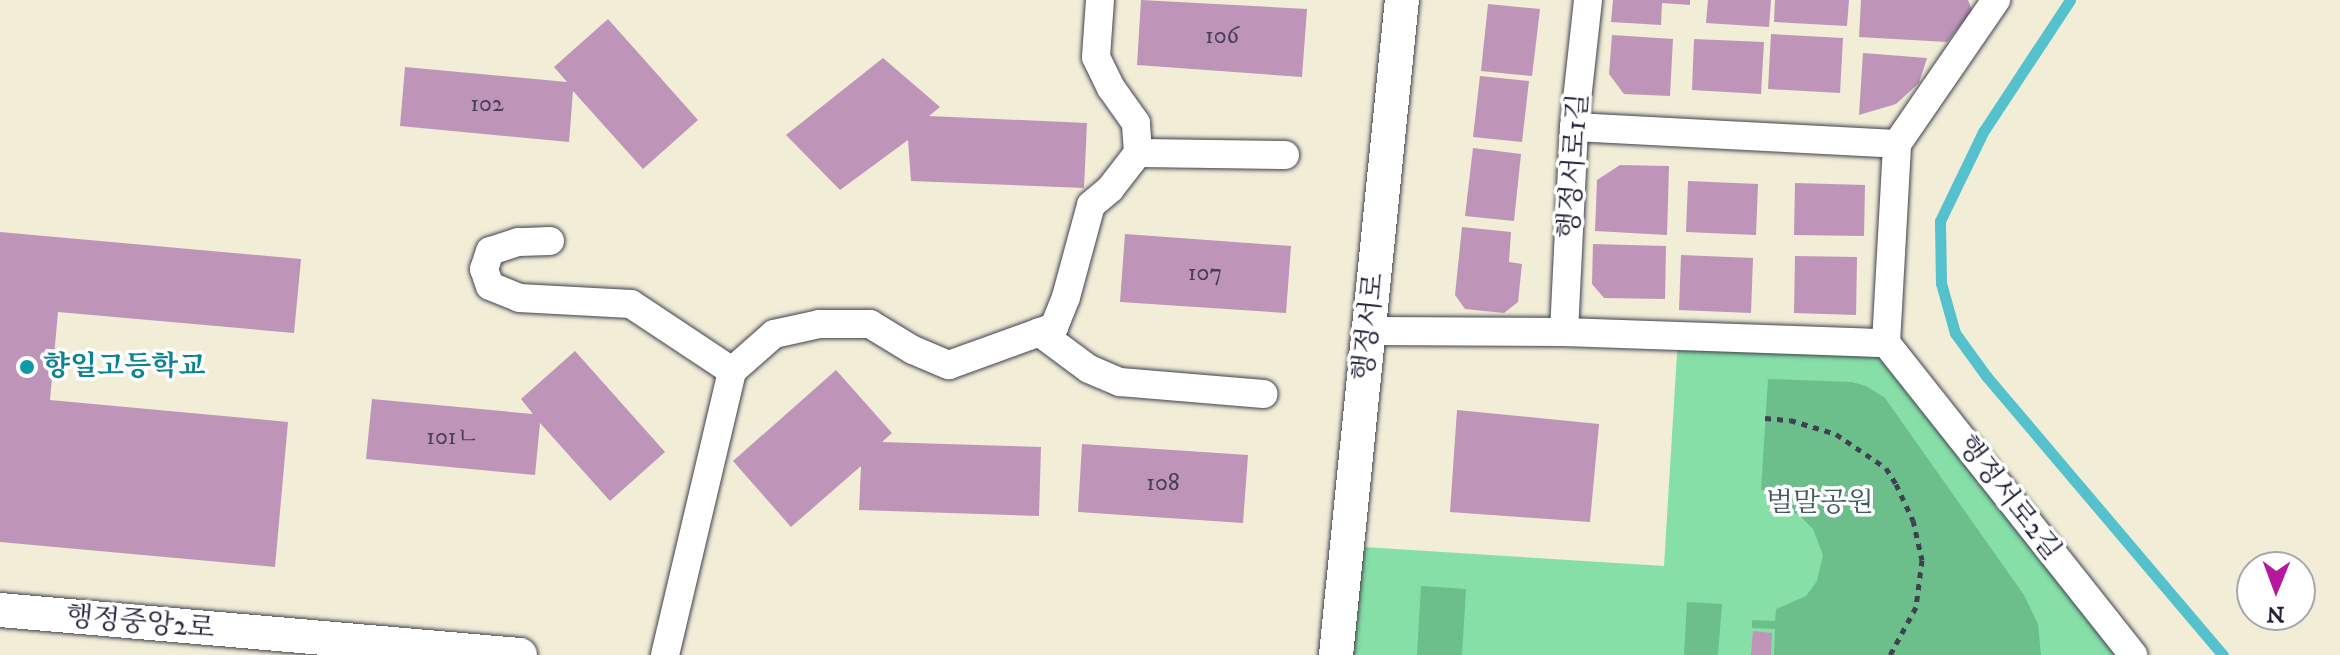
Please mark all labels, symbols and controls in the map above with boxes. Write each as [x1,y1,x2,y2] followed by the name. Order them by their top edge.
[1205,23,1239,51] house number: 106
[470,91,504,119] house number: 102
[1552,92,1596,240] street label: 행정서로1길
[1188,260,1222,288] house number: 107
[1347,271,1391,383] street label: 행정서로
[43,350,205,384] place label: 향일고등학교
[18,358,36,376] marker: 향일고등학교
[426,424,480,452] house number: 101ㄴ
[1950,429,2068,567] street label: 행정서로2길
[1146,470,1180,498] house number: 108
[1766,486,1874,520] park label: 벌말공원
[2236,551,2316,631] north arrow
[64,600,216,646] street label: 행정중앙2로
[2266,600,2285,627] text: N

